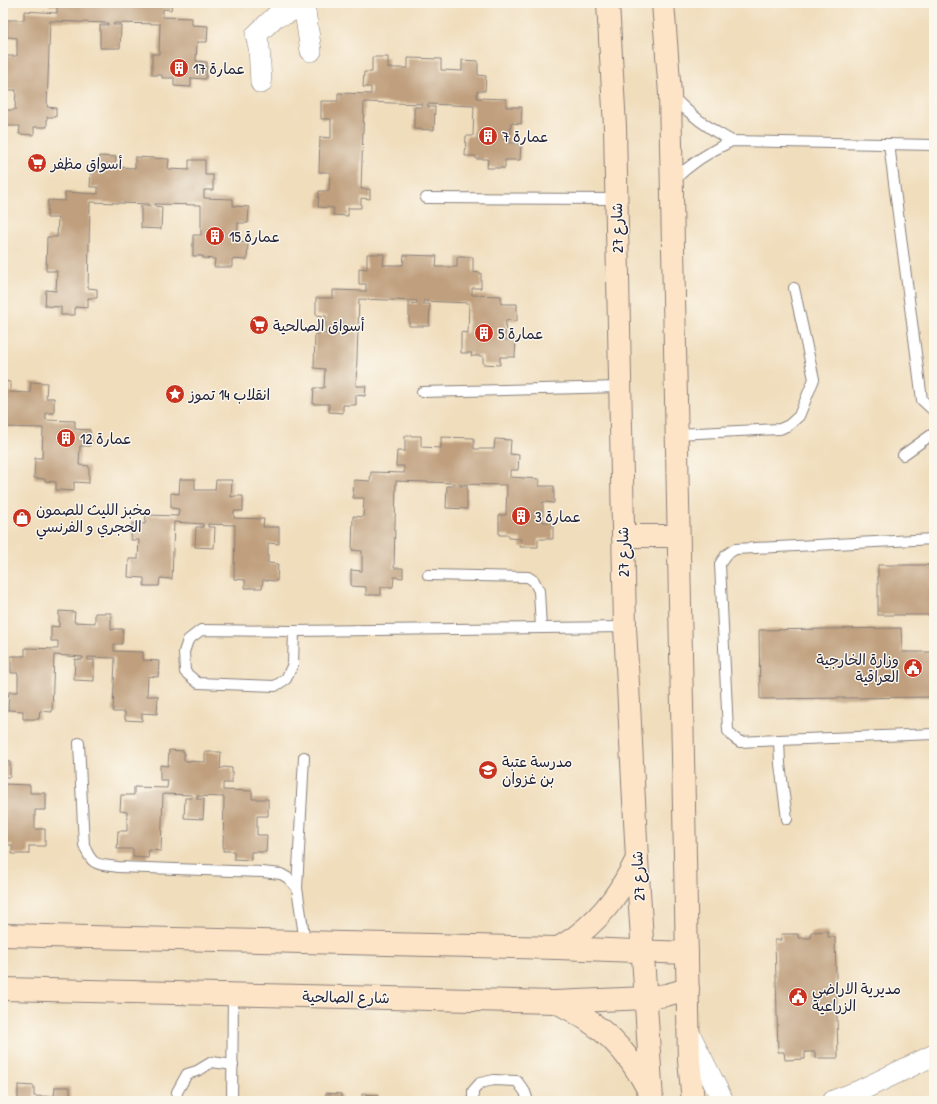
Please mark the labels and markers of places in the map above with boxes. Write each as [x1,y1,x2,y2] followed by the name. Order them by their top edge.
[168,57,190,79] building icon: عمارة 17
[193,58,246,79] place label: عمارة 17
[477,125,499,147] building icon: عمارة 7
[502,126,549,147] place label: عمارة 7
[26,152,48,174] supermarket icon: أسواق مظفر
[49,153,123,174] place label: أسواق مظفر
[204,225,226,247] building icon: عمارة 15
[229,226,280,247] place label: عمارة 15
[248,314,270,336] supermarket icon: أسواق الصالحية
[273,315,365,336] place label: أسواق الصالحية
[473,322,495,344] building icon: عمارة 5
[498,323,544,344] place label: عمارة 5
[164,383,186,405] place icon: انقلاب 14 تموز
[188,384,270,405] place label: انقلاب 14 تموز
[55,427,77,449] building icon: عمارة 12
[80,428,132,449] place label: عمارة 12
[36,499,151,540] place label: مخبز الليث للصمون الحجري و الفرنسي
[510,505,532,527] building icon: عمارة 3
[535,506,581,527] place label: عمارة 3
[11,507,33,529] shop icon: مخبز الليث للصمون الحجري و الفرنسي
[817,649,899,687] place label: وزارة الخارجية العراقية
[902,657,924,679] public building icon: وزارة الخارجية العراقية
[502,751,572,789] place label: مدرسة عتبة بن غزوان
[477,759,499,781] school or university icon: مدرسة عتبة بن غزوان
[812,978,901,1016] place label: مديرية الاراضي الزراعية
[787,986,809,1008] public building icon: مديرية الاراضي الزراعية

